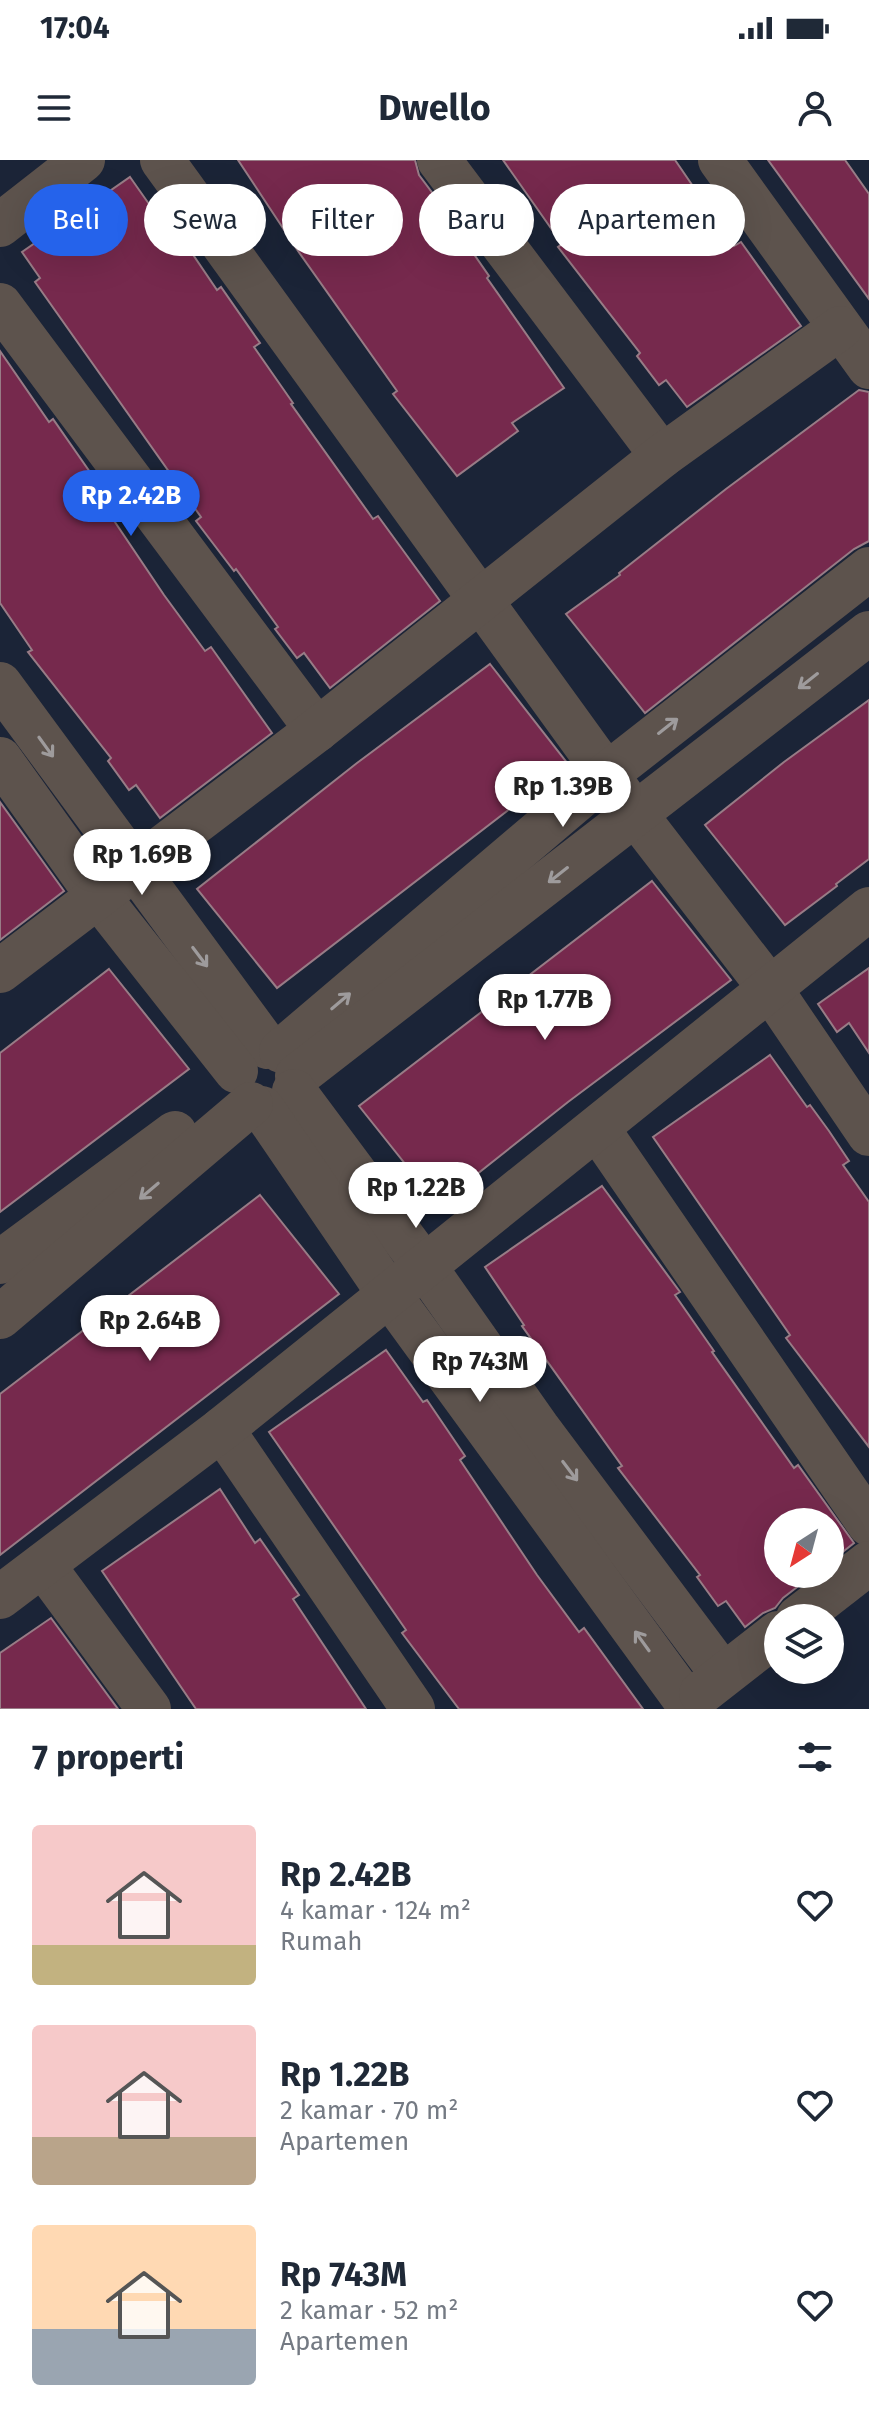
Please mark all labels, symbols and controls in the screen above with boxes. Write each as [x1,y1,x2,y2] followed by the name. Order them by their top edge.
[40,10,110,46] text: 17:04
[32,86,76,130] icon: menu
[378,86,491,130] text: Dwello
[793,86,837,130] icon: person
[24,184,128,256] chip: Beli
[144,184,266,256] chip: Sewa
[282,184,403,256] chip: Filter
[419,184,534,256] chip: Baru
[550,184,745,256] chip: Apartemen
[48,470,214,538] pin: Rp 2.42B
[81,480,181,511] text: Rp 2.42B
[798,672,819,690] one-way arrow
[657,717,678,734] one-way arrow
[38,736,54,758] one-way arrow
[480,761,646,829] pin: Rp 1.39B
[513,771,613,802] text: Rp 1.39B
[59,829,225,897] pin: Rp 1.69B
[92,839,192,870] text: Rp 1.69B
[548,866,569,883] one-way arrow
[191,946,208,967] one-way arrow
[462,974,628,1042] pin: Rp 1.77B
[497,984,593,1015] text: Rp 1.77B
[330,992,350,1010] one-way arrow
[333,1162,499,1230] pin: Rp 1.22B
[367,1172,465,1203] text: Rp 1.22B
[139,1182,159,1200] one-way arrow
[67,1295,233,1363] pin: Rp 2.64B
[99,1305,201,1336] text: Rp 2.64B
[406,1336,554,1404] pin: Rp 743M
[431,1346,529,1377] text: Rp 743M
[562,1460,579,1481] one-way arrow
[764,1508,844,1588] north arrow
[764,1508,844,1684] map controls
[764,1604,844,1684] button: layers
[633,1631,650,1653] one-way arrow
[793,1735,837,1779] icon: filters
[32,1737,184,1778] text: 7 properti
[280,1854,411,1895] text: Rp 2.42B
[96,1857,192,1953] icon: home
[793,1883,837,1927] icon: heart
[280,1895,471,1926] text: 4 kamar · 124 m²
[280,1926,363,1957] text: Rumah
[280,2054,409,2095] text: Rp 1.22B
[96,2057,192,2153] icon: home
[793,2083,837,2127] icon: heart
[280,2095,459,2126] text: 2 kamar · 70 m²
[280,2126,409,2157] text: Apartemen
[280,2254,407,2295] text: Rp 743M
[96,2257,192,2353] icon: home
[793,2283,837,2327] icon: heart
[280,2295,458,2326] text: 2 kamar · 52 m²
[280,2326,409,2357] text: Apartemen

